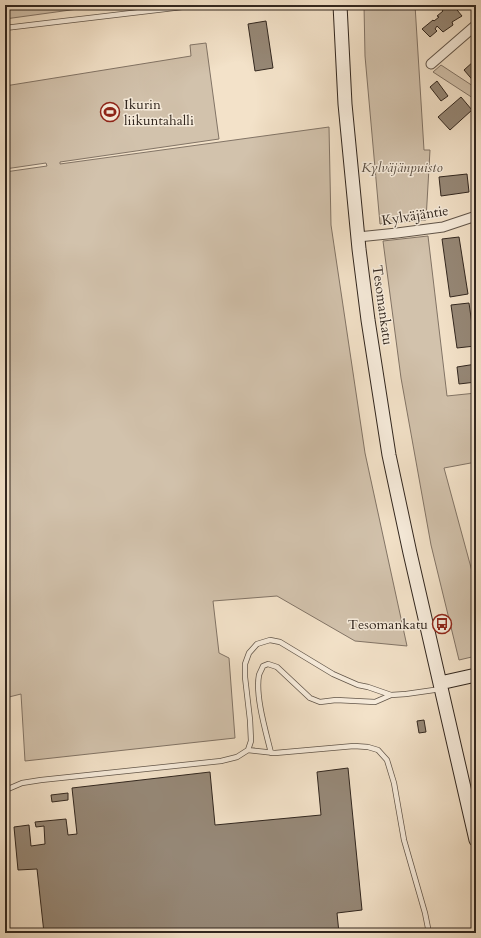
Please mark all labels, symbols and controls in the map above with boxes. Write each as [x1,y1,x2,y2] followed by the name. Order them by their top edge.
[124,95,194,130] place label: Ikurin liikuntahalli
[99,101,121,123] sports icon: Ikurin liikuntahalli
[361,158,443,177] park label: Kylväjänpuisto
[380,201,450,230] street label: Kylväjäntie
[368,264,398,346] street label: Tesomankatu
[431,613,453,635] bus stop icon: Tesomankatu
[348,615,428,634] place label: Tesomankatu

